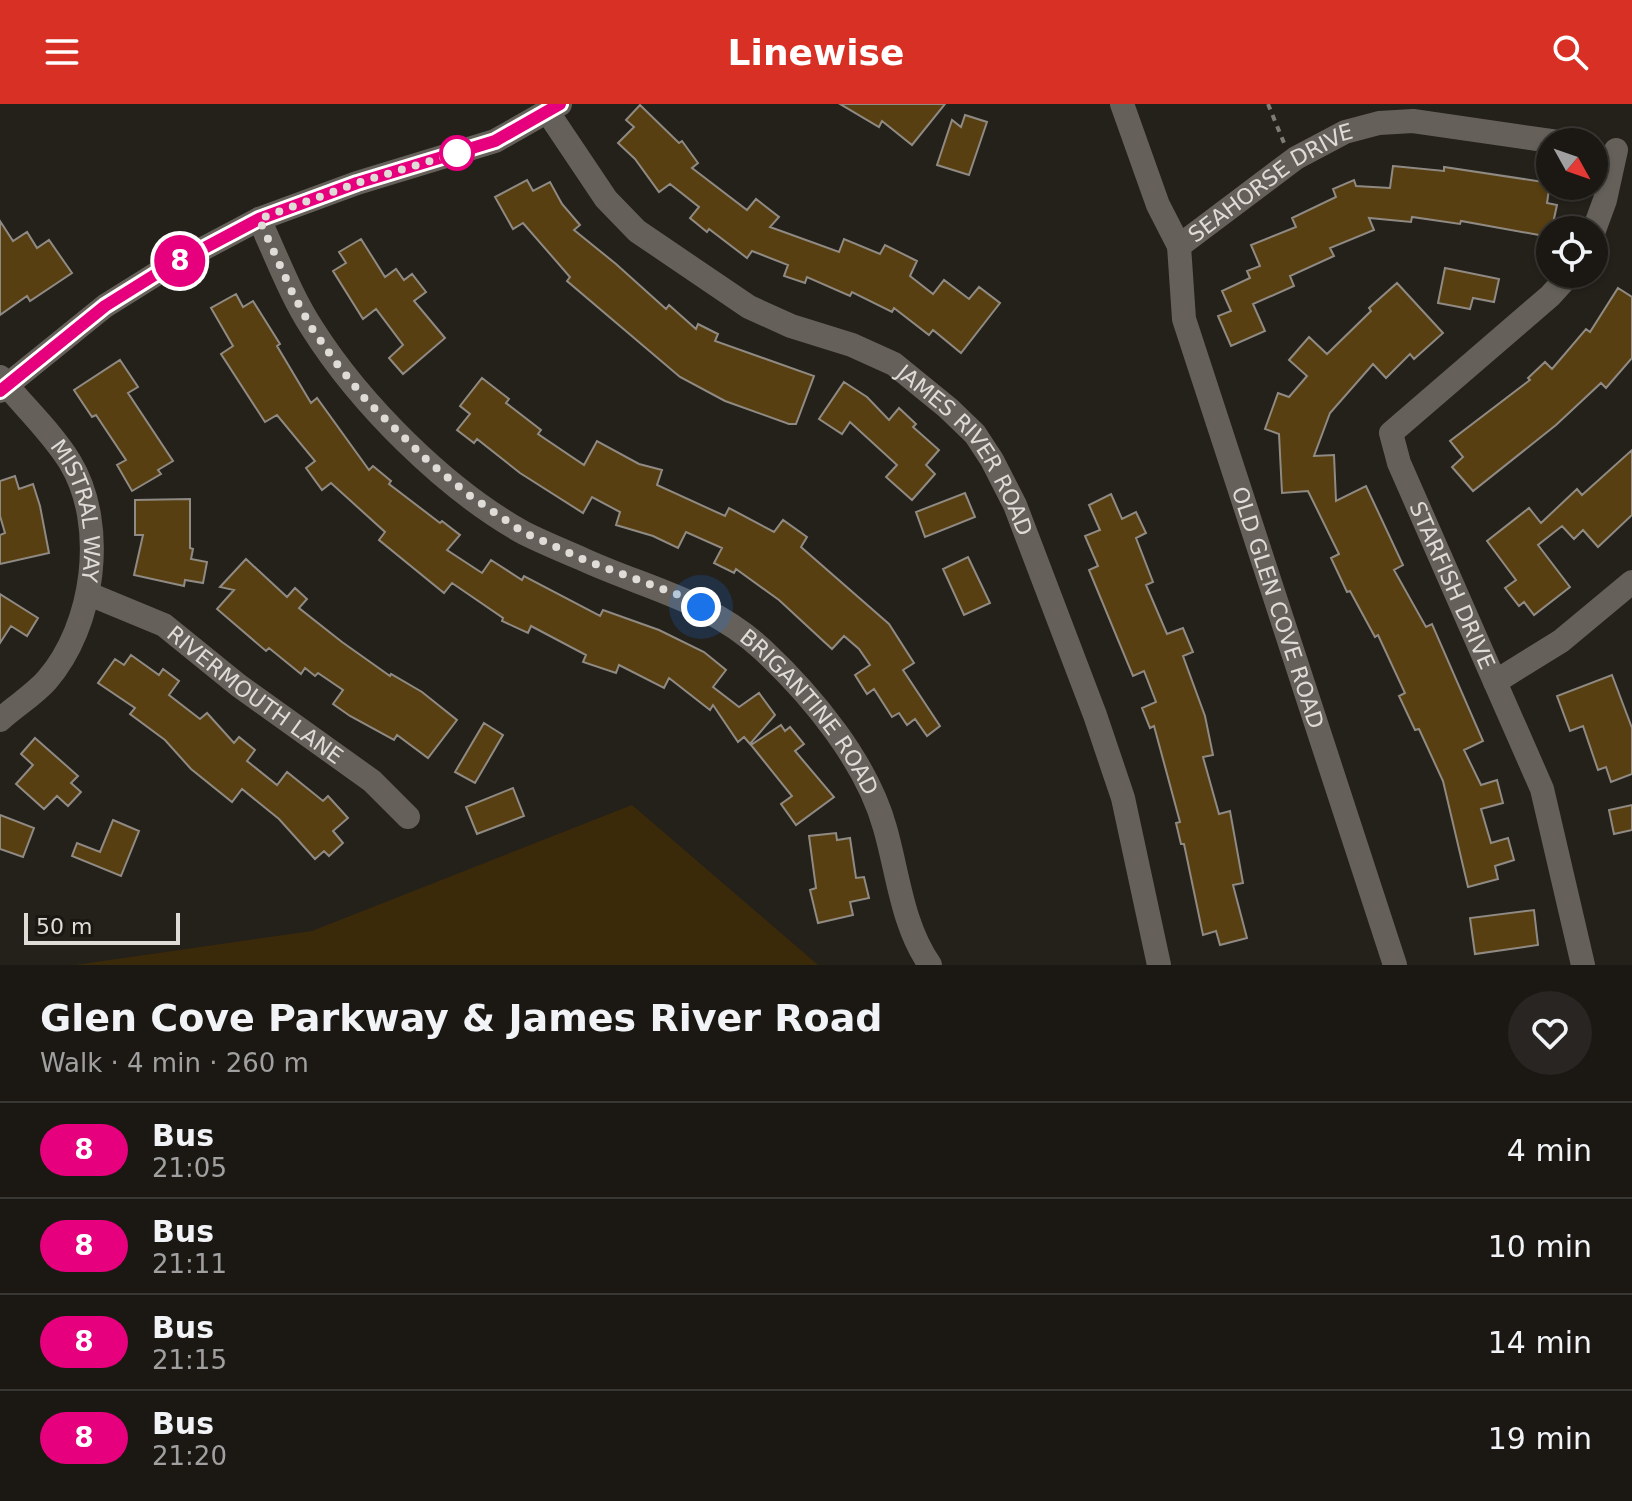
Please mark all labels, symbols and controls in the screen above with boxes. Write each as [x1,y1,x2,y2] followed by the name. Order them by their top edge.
[40,30,84,74] icon: menu
[1548,30,1592,74] icon: search
[728,32,904,73] text: Linewise
[1183,118,1356,248] street label: SEAHORSE DRIVE
[1536,128,1608,200] north arrow
[1536,128,1608,288] map controls
[440,136,474,170] unlabelled marker
[1536,216,1608,288] button: locate
[154,235,206,287] line badge: 8
[170,244,190,277] text: 8
[890,358,1037,539] street label: JAMES RIVER ROAD
[45,435,104,584] street label: MISTRAL WAY
[1227,484,1329,732] street label: OLD GLEN COVE ROAD
[1404,498,1500,673] street label: STARFISH DRIVE
[681,587,721,627] your location
[162,621,348,769] street label: RIVERMOUTH LANE
[735,624,883,799] street label: BRIGANTINE ROAD
[24,909,180,945] scale bar
[36,914,92,939] text: 50 m
[1508,991,1592,1075] button: heart
[40,996,882,1040] text: Glen Cove Parkway & James River Road
[40,1048,309,1078] text: Walk · 4 min · 260 m
[152,1118,214,1153] text: Bus
[74,1133,94,1166] text: 8
[1507,1133,1592,1168] text: 4 min
[152,1153,227,1183] text: 21:05
[152,1214,214,1249] text: Bus
[74,1229,94,1262] text: 8
[1488,1229,1592,1264] text: 10 min
[152,1249,227,1279] text: 21:11
[152,1310,214,1345] text: Bus
[74,1325,94,1358] text: 8
[1488,1325,1592,1360] text: 14 min
[152,1345,227,1375] text: 21:15
[152,1406,214,1441] text: Bus
[74,1421,94,1454] text: 8
[1488,1421,1592,1456] text: 19 min
[152,1441,227,1471] text: 21:20

